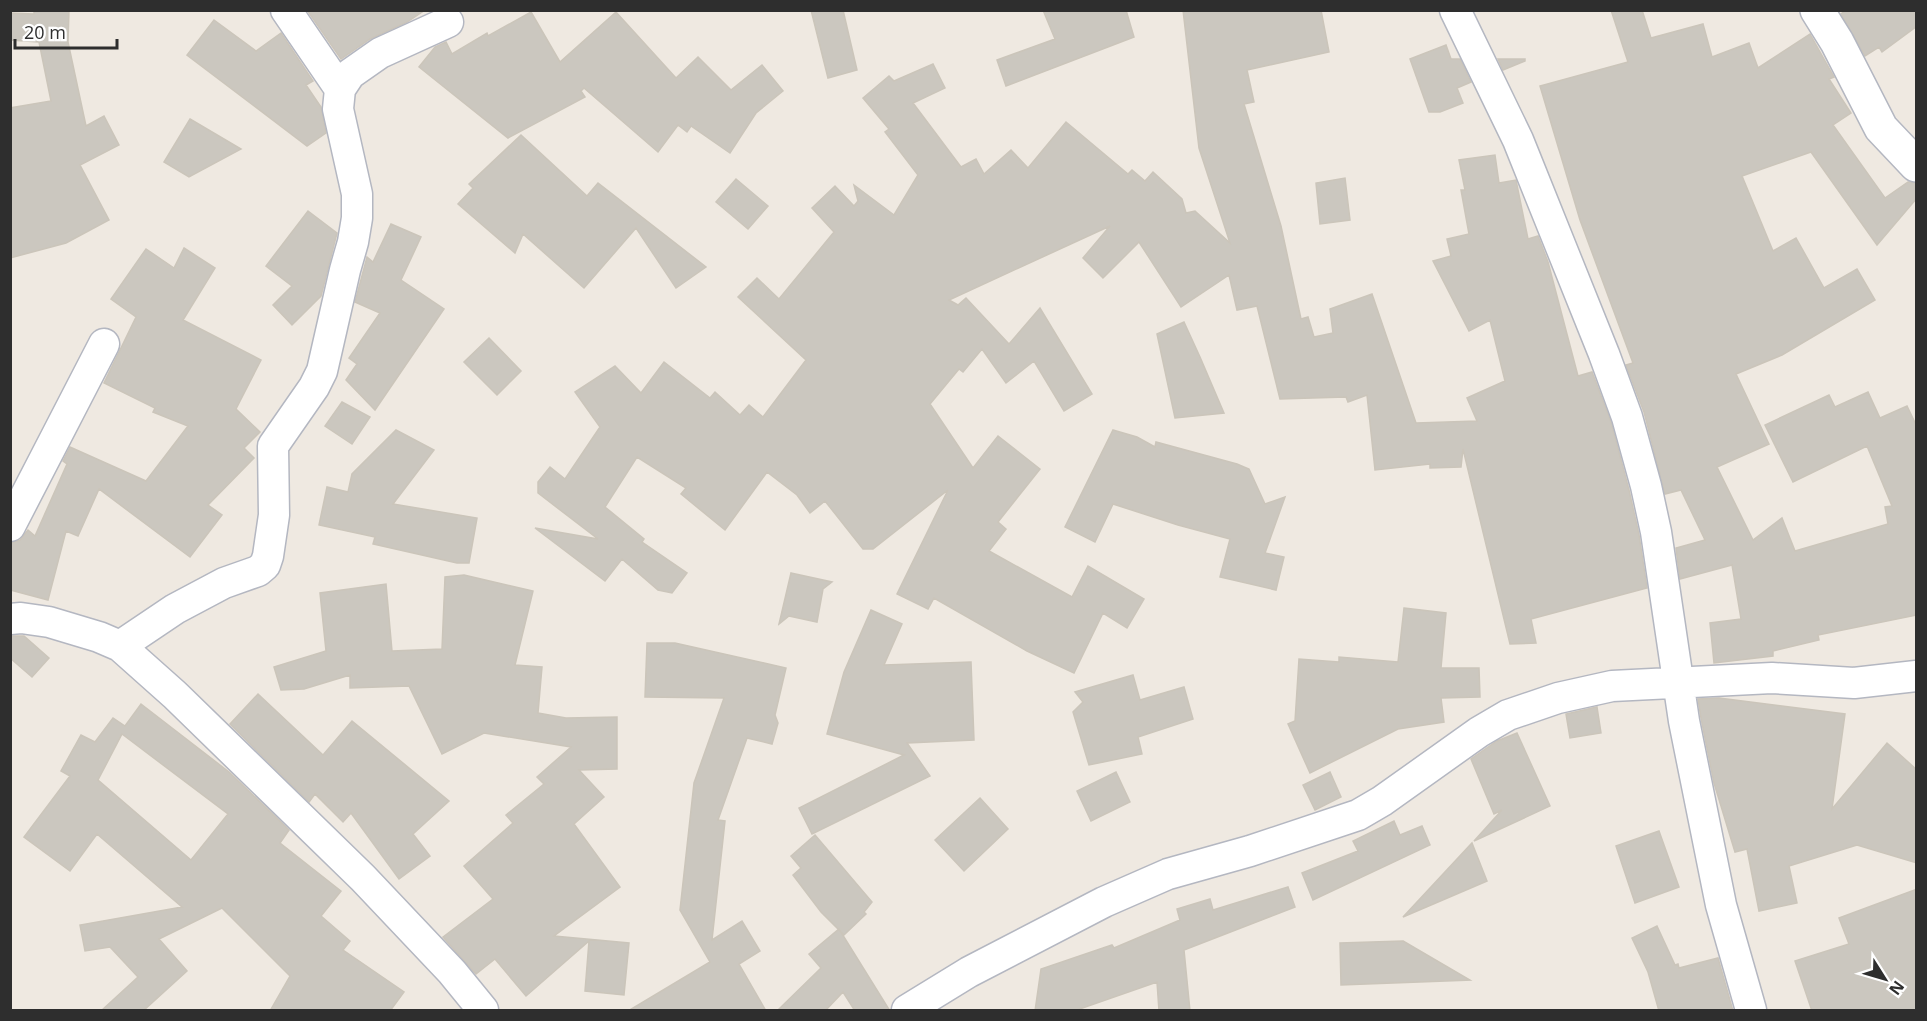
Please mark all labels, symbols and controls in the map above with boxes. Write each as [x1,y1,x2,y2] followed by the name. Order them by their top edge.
[15,12,117,50] scale bar
[24,20,66,44] text: 20 m
[1855,949,1915,1009] north arrow
[1884,976,1910,1000] text: N

